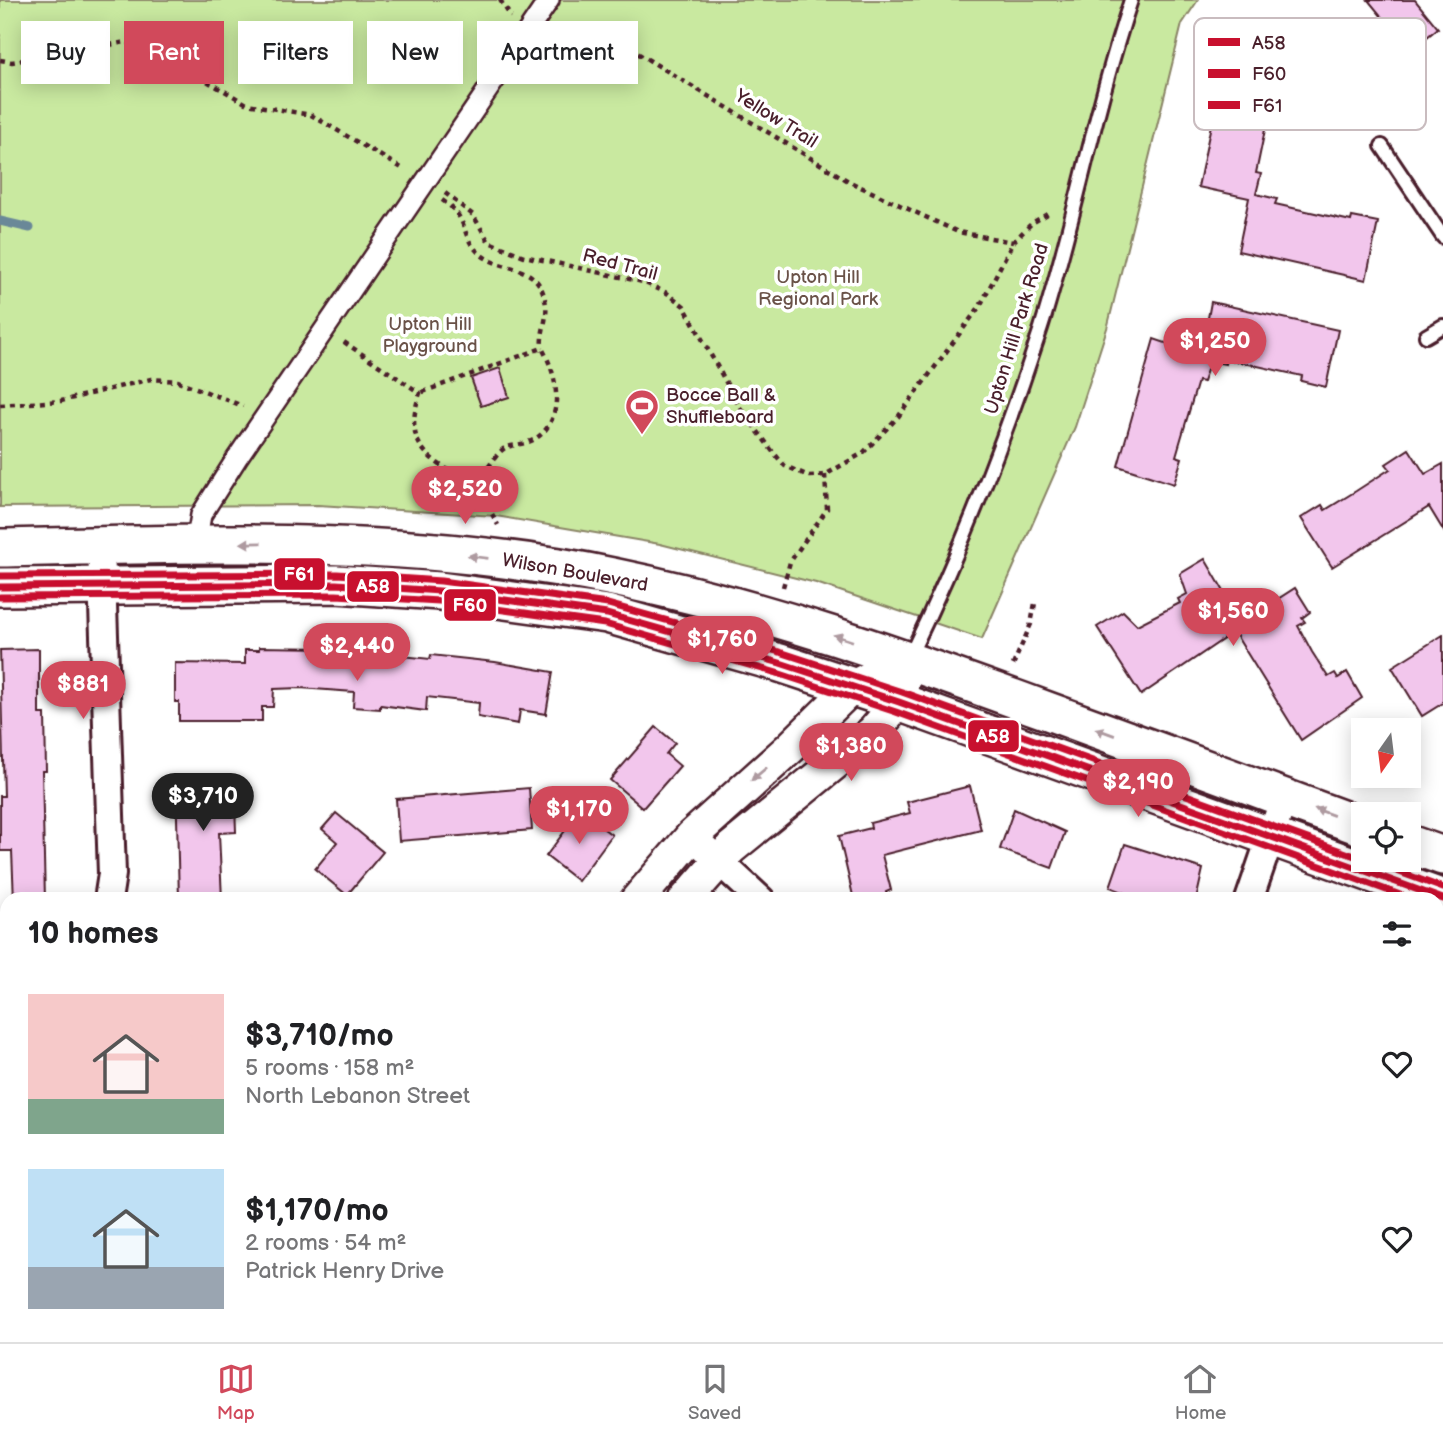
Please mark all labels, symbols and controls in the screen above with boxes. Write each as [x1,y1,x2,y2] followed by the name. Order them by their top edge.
[1194,18,1426,130] legend
[21,21,110,84] chip: Buy
[124,21,224,84] chip: Rent
[238,21,353,84] chip: Filters
[367,21,463,84] chip: New
[477,21,638,84] chip: Apartment
[1252,32,1286,55] text: A58
[1252,63,1286,86] text: F60
[729,84,822,154] street label: Yellow Trail
[1252,95,1282,118] text: F61
[980,241,1054,417] street label: Upton Hill Park Road
[580,244,660,286] street label: Red Trail
[758,266,879,311] park label: Upton Hill Regional Park
[382,313,478,358] park label: Upton Hill Playground
[1158,318,1272,378] pin: $1,250
[1179,327,1251,355] text: $1,250
[666,384,776,429] place label: Bocce Ball & Shuffleboard
[623,387,661,436] sports icon: Bocce Ball & Shuffleboard
[408,466,522,526] pin: $2,520
[427,475,503,503] text: $2,520
[240,537,262,549] one-way arrow
[500,549,650,597] street label: Wilson Boulevard
[467,551,489,562] one-way arrow
[273,557,326,591] line badge: F61
[284,564,315,587] text: F61
[346,570,400,603] line badge: A58
[355,576,390,599] text: A58
[443,588,497,622] line badge: F60
[1176,588,1290,648] pin: $1,560
[453,595,487,618] text: F60
[1197,597,1269,625] text: $1,560
[665,616,779,676] pin: $1,760
[300,624,414,683] pin: $2,440
[687,625,757,653] text: $1,760
[319,632,395,660] text: $2,440
[833,632,854,643] one-way arrow
[42,662,124,721] pin: $881
[57,670,109,698] text: $881
[1351,718,1421,788] north arrow
[1351,718,1421,872] map controls
[967,719,1020,753] line badge: A58
[794,724,908,783] pin: $1,380
[975,726,1010,749] text: A58
[1094,726,1115,737] one-way arrow
[815,732,887,760] text: $1,380
[1081,760,1195,819] pin: $2,190
[750,766,767,781] one-way arrow
[1102,768,1174,796] text: $2,190
[146,774,260,833] pin: $3,710
[168,782,238,810] text: $3,710
[522,786,636,846] pin: $1,170
[546,795,612,823] text: $1,170
[1351,802,1421,872] button: locate
[1313,806,1334,817] one-way arrow
[1378,915,1416,953] icon: filters
[28,916,159,952] text: 10 homes
[245,1018,394,1054] text: $3,710/mo
[84,1022,168,1106] icon: home
[1378,1045,1416,1083] icon: heart
[245,1054,414,1082] text: 5 rooms · 158 m²
[245,1082,470,1110] text: North Lebanon Street
[245,1193,389,1229] text: $1,170/mo
[84,1197,168,1281] icon: home
[1378,1220,1416,1258] icon: heart
[245,1229,407,1257] text: 2 rooms · 54 m²
[245,1257,444,1285] text: Patrick Henry Drive
[217,1360,255,1425] tab: Map
[688,1360,741,1425] tab: Saved
[1175,1360,1226,1425] tab: Home

